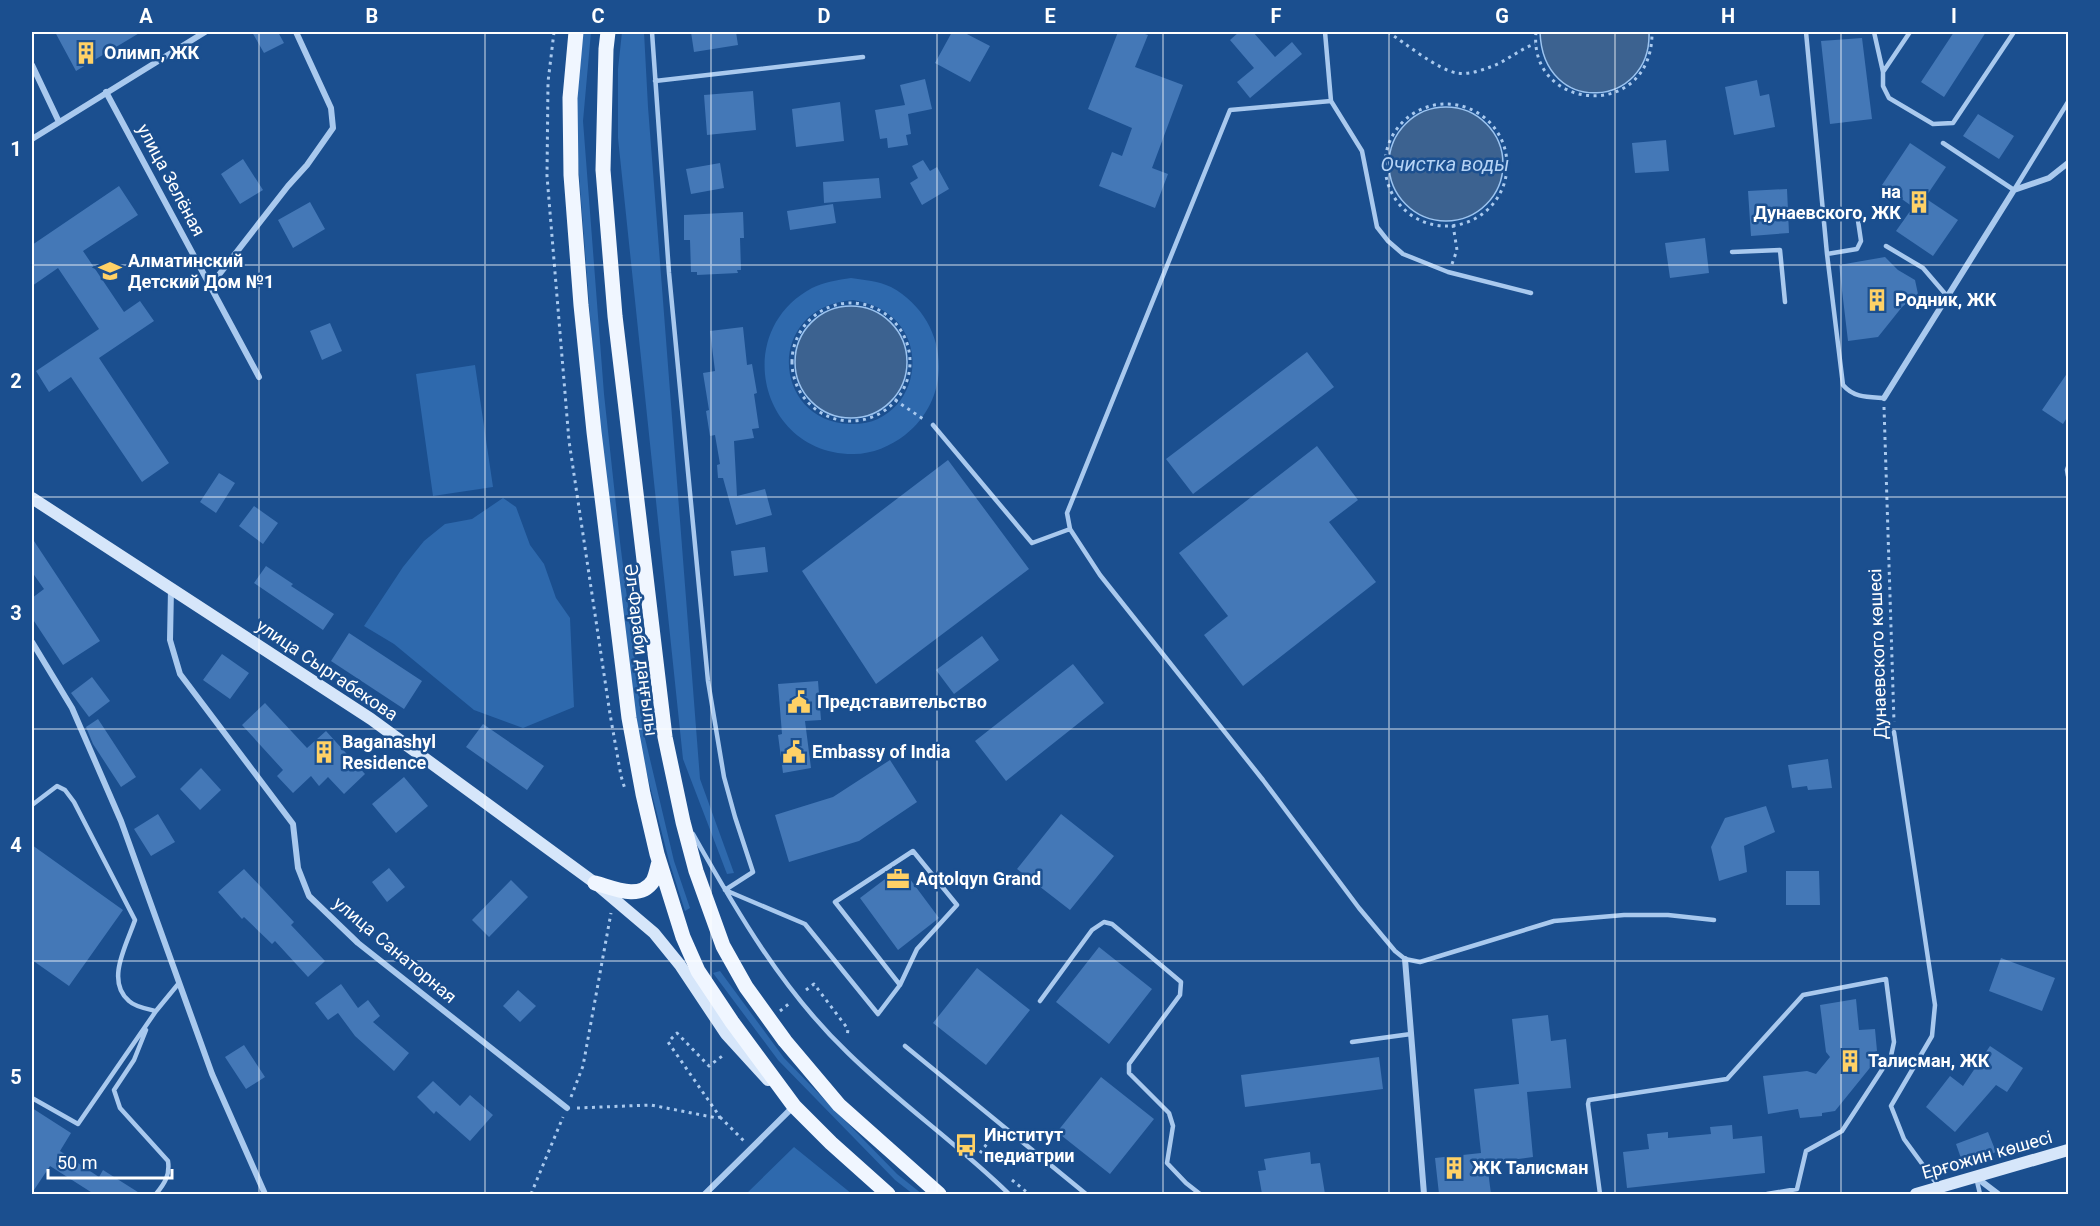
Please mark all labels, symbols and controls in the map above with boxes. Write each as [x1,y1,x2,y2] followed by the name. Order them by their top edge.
[139,4,153,28] text: A
[366,4,378,28] text: B
[591,4,605,28] text: C
[818,4,831,28] text: D
[1044,4,1056,28] text: E
[1271,4,1282,28] text: F
[1495,4,1509,28] text: G
[1721,4,1735,28] text: H
[1951,4,1957,28] text: I
[73,40,99,66] building icon: Олимп, ЖК
[104,42,200,63] place label: Олимп, ЖК
[133,120,210,239] street label: улица Зелёная
[10,137,22,161] text: 1
[1381,152,1509,176] water label: Очистка воды
[1753,181,1901,223] place label: на Дунаевского, ЖК
[1906,189,1932,215] building icon: на Дунаевского, ЖК
[128,250,274,292] place label: Алматинский Детский Дом №1
[97,258,123,284] school or university icon: Алматинский Детский Дом №1
[1864,287,1890,313] building icon: Родник, ЖК
[1895,289,1997,310] place label: Родник, ЖК
[10,369,22,393] text: 2
[620,563,662,737] street label: Әл-Фараби даңғылы
[1864,568,1891,740] street label: Дунаевского көшесі
[10,601,22,625] text: 3
[252,614,402,725] street label: улица Сыргабекова
[786,689,812,715] public building icon: Представительство
[817,691,987,712] place label: Представительство
[342,731,436,773] place label: Baganashyl Residence
[311,739,337,765] building icon: Baganashyl Residence
[781,739,807,765] public building icon: Embassy of India
[812,741,951,762] place label: Embassy of India
[10,833,22,857] text: 4
[885,866,911,892] office icon: Aqtolqyn Grand
[916,868,1041,889] place label: Aqtolqyn Grand
[330,892,461,1007] street label: улица Санаторная
[1837,1048,1863,1074] building icon: Талисман, ЖК
[1868,1050,1990,1071] place label: Талисман, ЖК
[10,1065,22,1089] text: 5
[984,1124,1075,1166] place label: Институт педиатрии
[1919,1126,2055,1183] street label: Ерғожин көшесі
[953,1132,979,1158] bus stop icon: Институт педиатрии
[48,1142,172,1180] scale bar
[57,1152,97,1173] text: 50 m
[1441,1155,1467,1181] building icon: ЖК Талисман
[1472,1157,1588,1178] place label: ЖК Талисман

